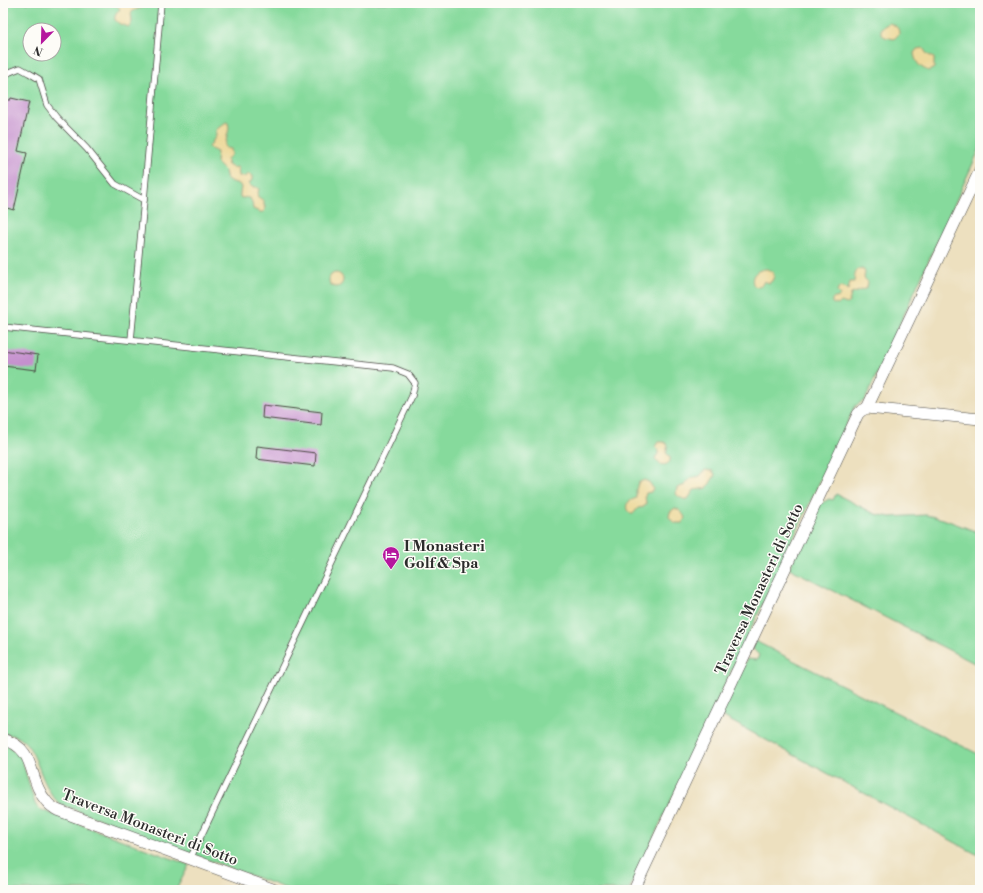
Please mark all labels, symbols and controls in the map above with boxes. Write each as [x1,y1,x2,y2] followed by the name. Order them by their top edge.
[22,22,62,62] north arrow
[31,42,45,58] text: N
[711,500,808,678] street label: Traversa Monasteri di Sotto
[404,537,485,573] place label: I Monasteri Golf & Spa
[381,545,401,570] hotel icon: I Monasteri Golf & Spa
[59,785,241,870] street label: Traversa Monasteri di Sotto

